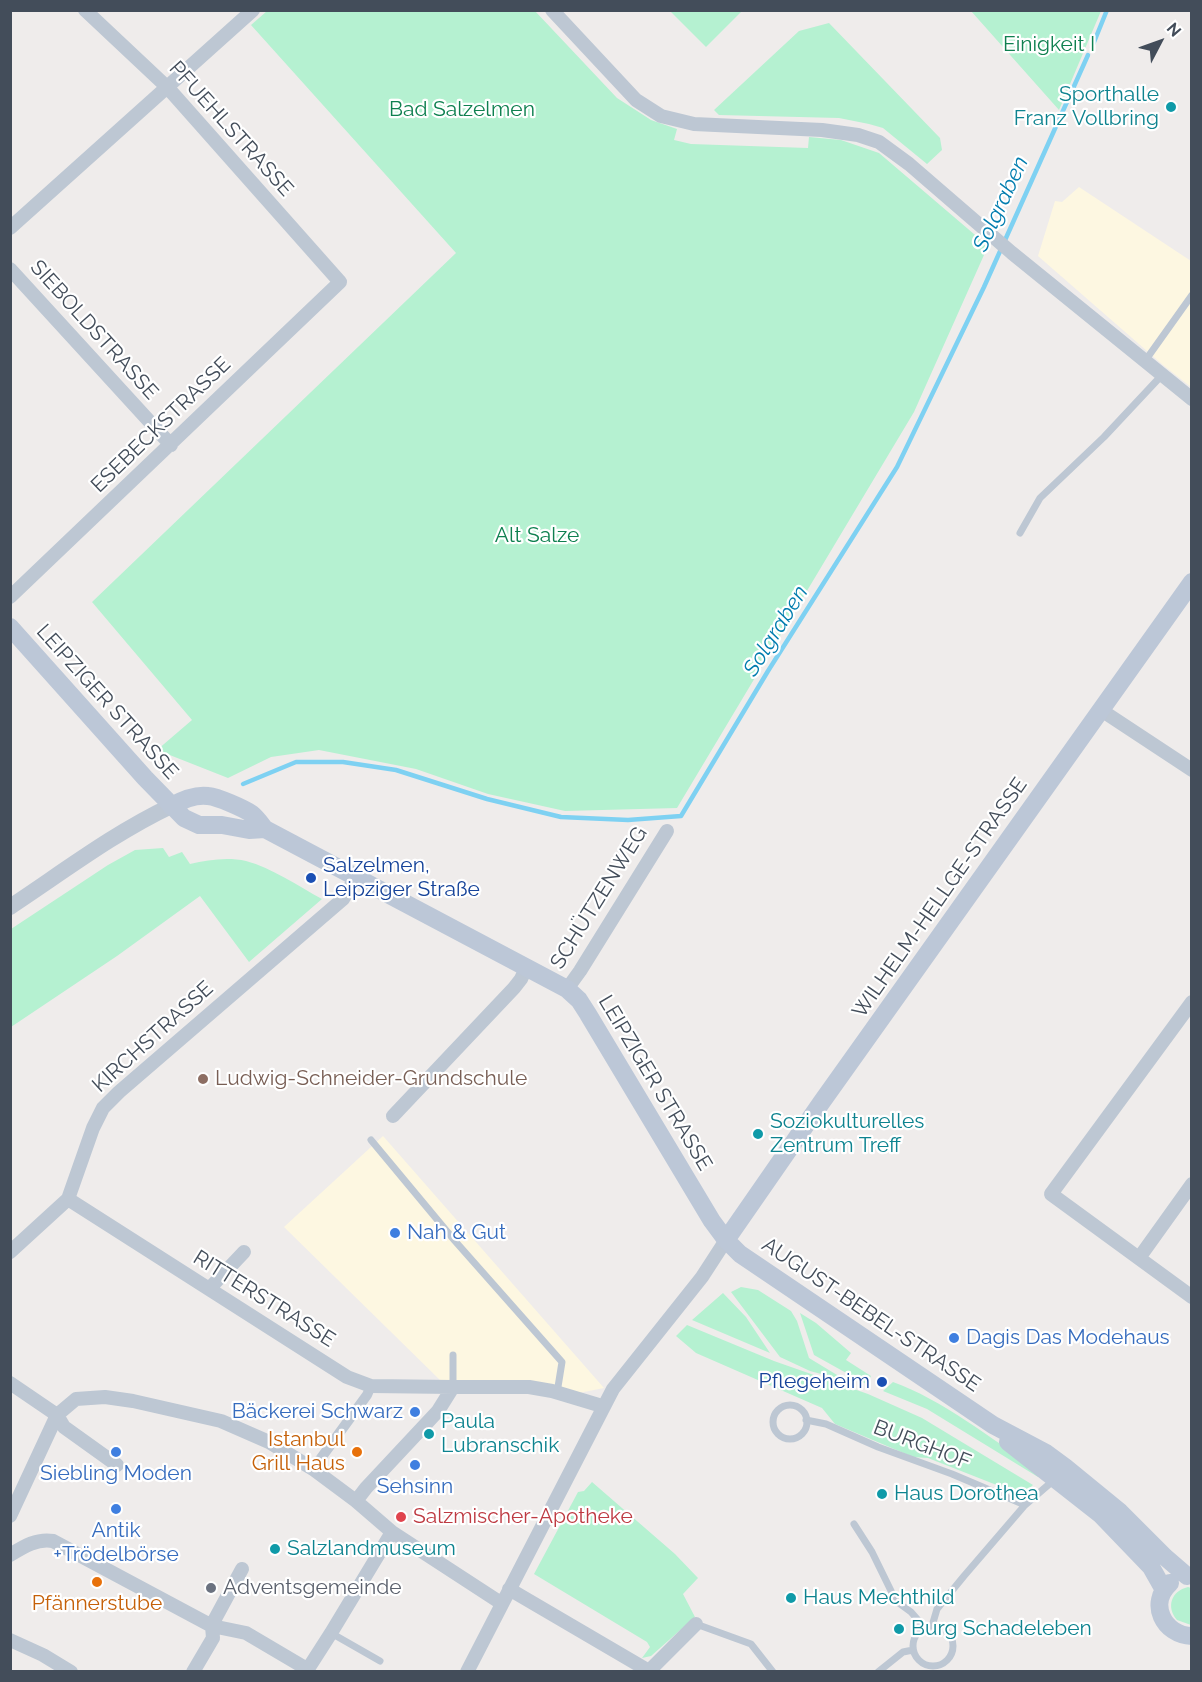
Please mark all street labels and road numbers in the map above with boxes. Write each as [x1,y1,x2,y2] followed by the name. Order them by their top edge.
[164,56,298,202] street label: PFUEHLSTRASSE
[25,255,163,405] street label: SIEBOLDSTRASSE
[86,352,236,498] street label: ESEBECKSTRASSE
[31,619,183,785] street label: LEIPZIGER STRASSE
[847,773,1033,1023] street label: WILHELM-HELLGE-STRASSE
[545,822,653,974] street label: SCHÜTZENWEG
[87,976,219,1098] street label: KIRCHSTRASSE
[593,991,717,1175] street label: LEIPZIGER STRASSE
[757,1232,985,1398] street label: AUGUST-BEBEL-STRASSE
[188,1245,340,1353] street label: RITTERSTRASSE
[870,1415,974,1475] street label: BURGHOF

